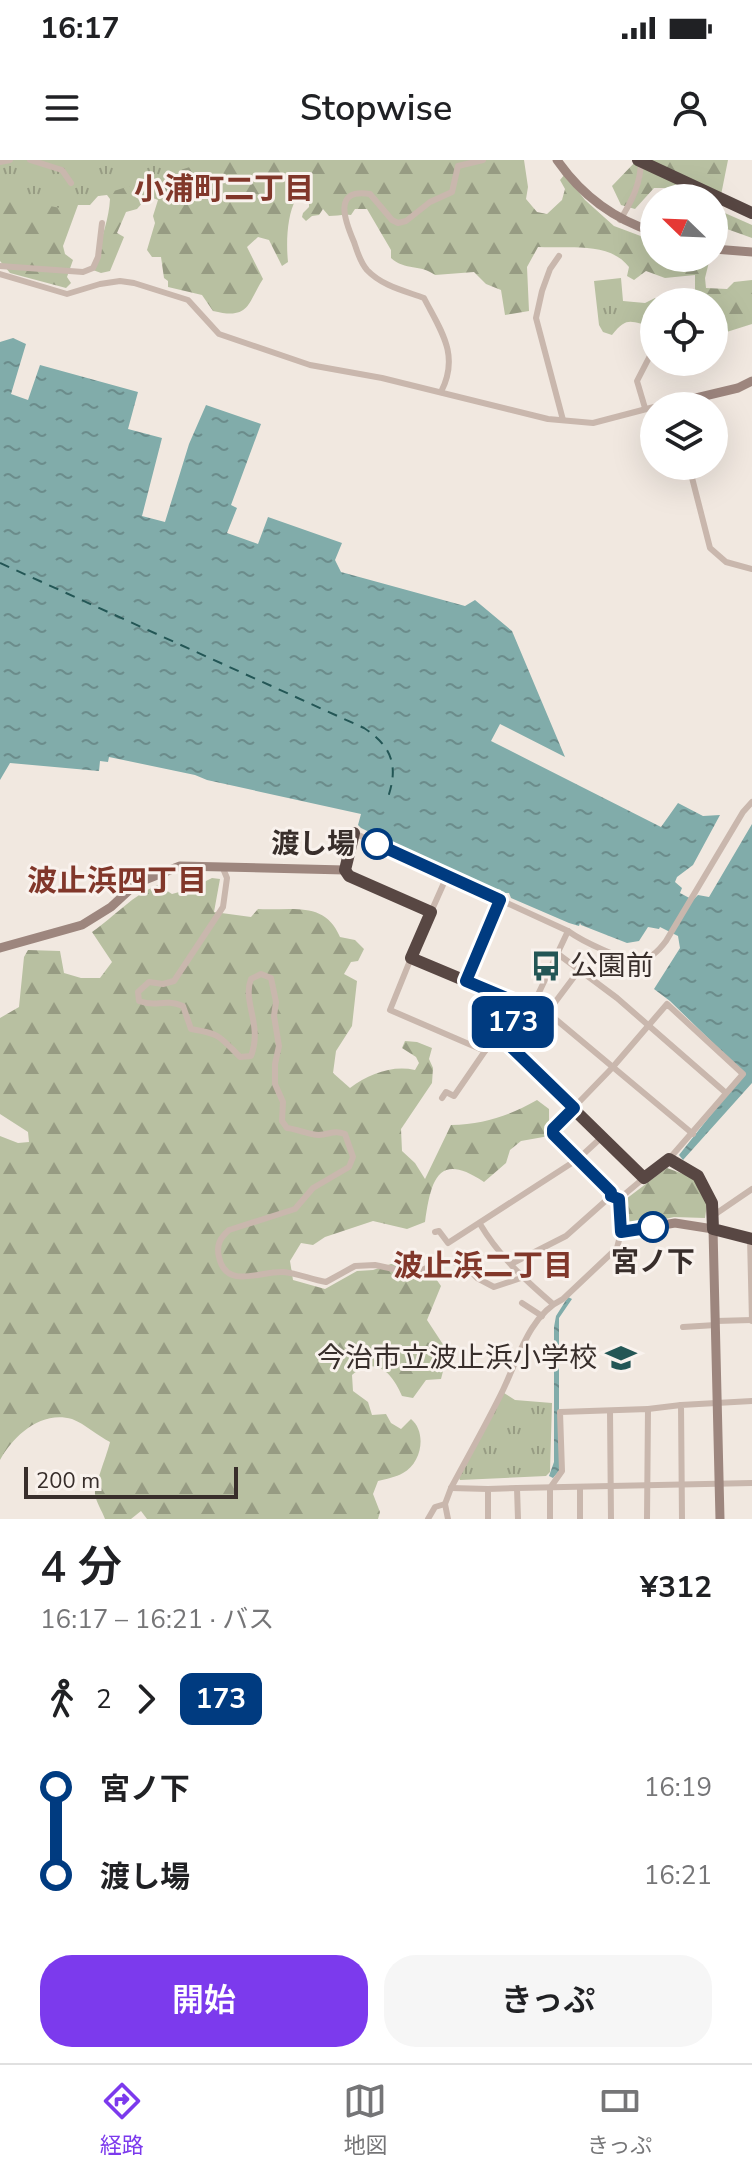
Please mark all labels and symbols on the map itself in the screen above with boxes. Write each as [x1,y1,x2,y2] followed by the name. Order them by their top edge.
[134,169,314,210] district label: 小浦町二丁目
[640,184,728,272] north arrow
[271,825,355,863] place label: 渡し場
[362,829,392,859] marker: 渡し場
[27,861,207,902] district label: 波止浜四丁目
[570,947,654,985] place label: 公園前
[529,949,563,983] bus stop icon: 公園前
[467,996,559,1048] line badge: 173
[638,1212,668,1242] marker: 宮ノ下
[611,1243,695,1281] place label: 宮ノ下
[393,1246,573,1287] district label: 波止浜二丁目
[317,1339,597,1377] place label: 今治市立波止浜小学校
[604,1341,638,1375] school or university icon: 今治市立波止浜小学校
[24,1463,238,1499] scale bar

